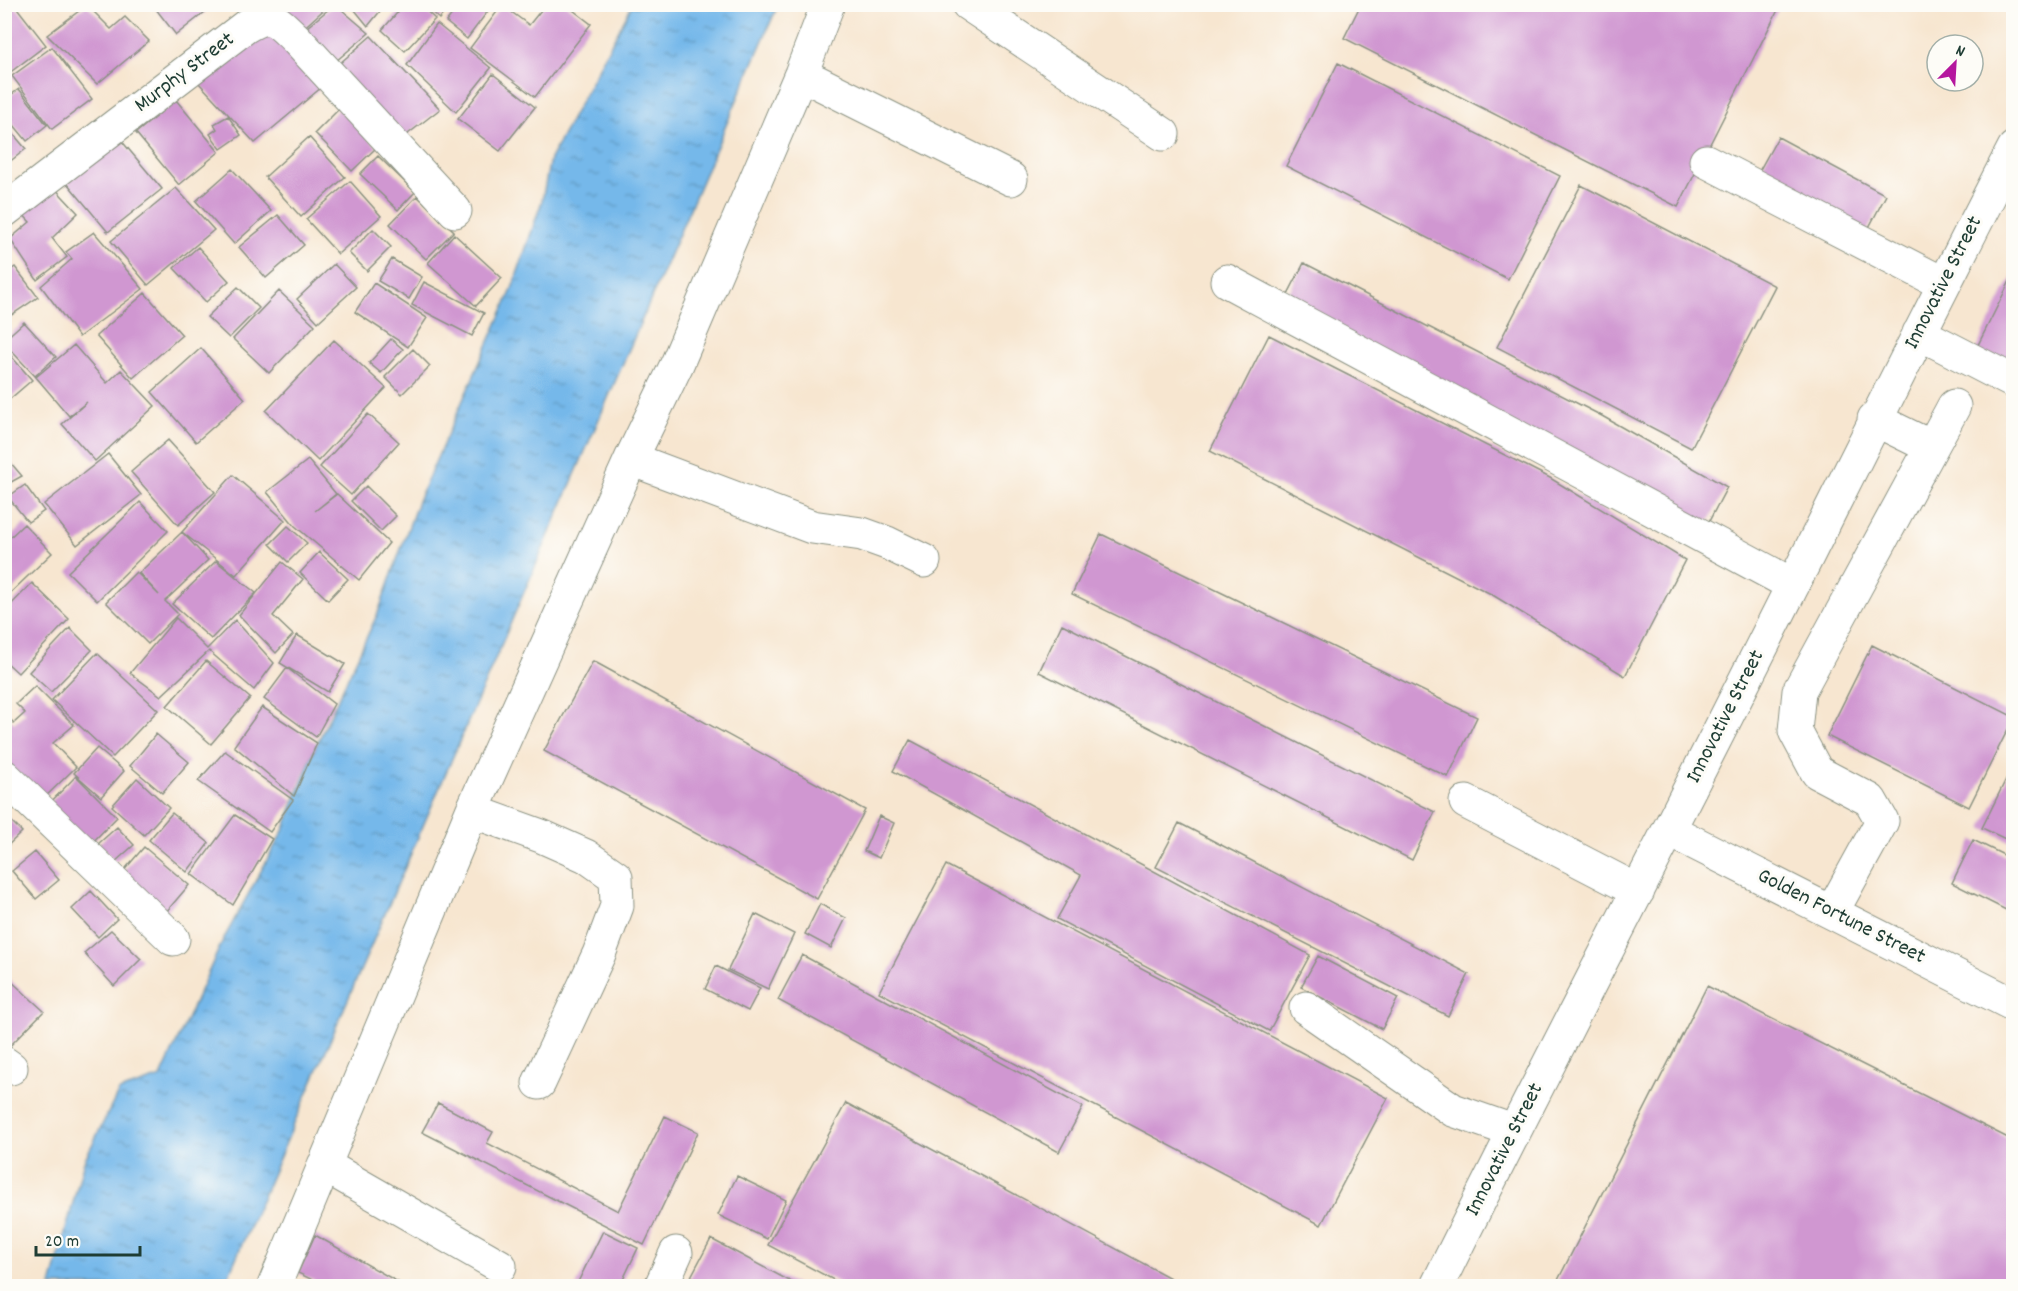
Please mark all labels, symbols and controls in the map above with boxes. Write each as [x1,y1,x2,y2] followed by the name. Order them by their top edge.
[128,25,242,121] street label: Murphy Street
[1925,33,1985,93] north arrow
[1952,39,1968,64] text: N
[1897,211,1991,355] street label: Innovative Street
[1679,645,1773,789] street label: Innovative Street
[1752,861,1930,973] street label: Golden Fortune Street
[1458,1078,1552,1222] street label: Innovative Street
[36,1219,140,1257] scale bar
[45,1230,79,1255] text: 20 m

